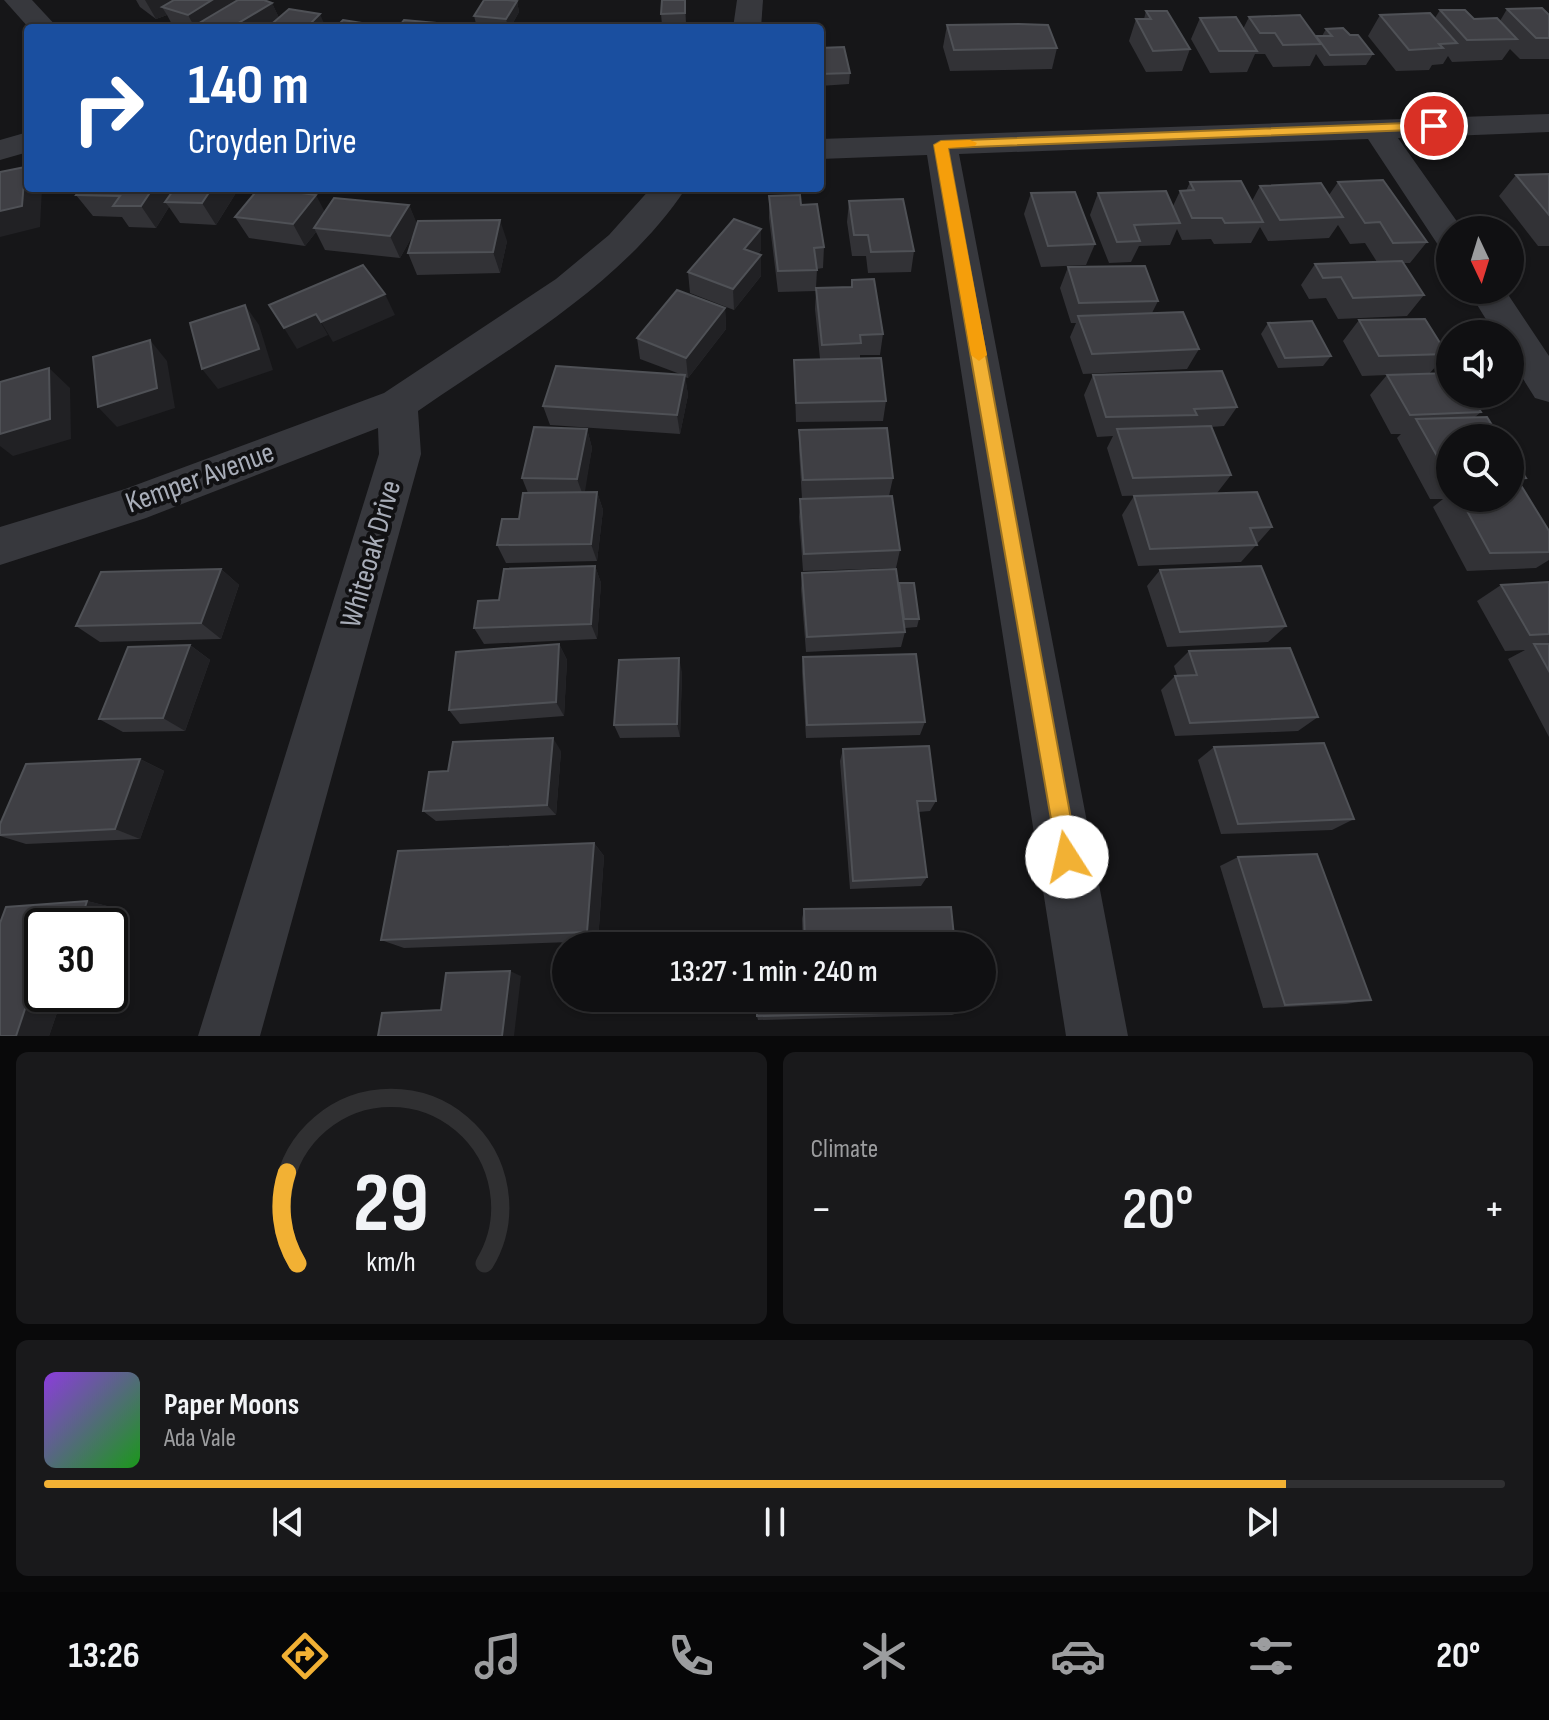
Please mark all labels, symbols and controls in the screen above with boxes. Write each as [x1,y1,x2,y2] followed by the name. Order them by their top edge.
[188,53,309,120] text: 140 m
[56,56,160,160] icon: right
[1400,92,1468,160] pin
[1412,104,1456,148] icon: arrive
[188,121,357,164] text: Croyden Drive
[1436,216,1524,304] north arrow
[1436,216,1524,512] map controls
[1436,320,1524,408] button: sound
[1436,424,1524,512] button: search
[121,434,279,522] street label: Kemper Avenue
[333,476,409,632] street label: Whiteoak Drive
[1025,815,1109,899] position arrow
[24,908,128,1012] speed limit sign: 30
[670,954,878,990] text: 13:27 · 1 min · 240 m
[811,1134,878,1165] text: Climate
[353,1155,429,1255] text: 29
[1122,1174,1194,1246] text: 20°
[811,1183,832,1236] text: −
[1483,1183,1505,1236] text: +
[367,1245,416,1280] text: km/h
[164,1387,299,1423] text: Paper Moons
[164,1423,236,1454] text: Ada Vale
[266,1500,310,1544] icon: previous
[753,1500,797,1544] icon: pause
[1240,1500,1284,1544] icon: next
[277,1628,333,1684] icon: directions
[470,1628,526,1684] icon: music
[663,1628,719,1684] icon: phone
[856,1628,912,1684] icon: climate
[1050,1628,1106,1684] icon: car
[1243,1628,1299,1684] icon: filters
[69,1635,140,1678] text: 13:26
[1436,1635,1480,1678] text: 20°

